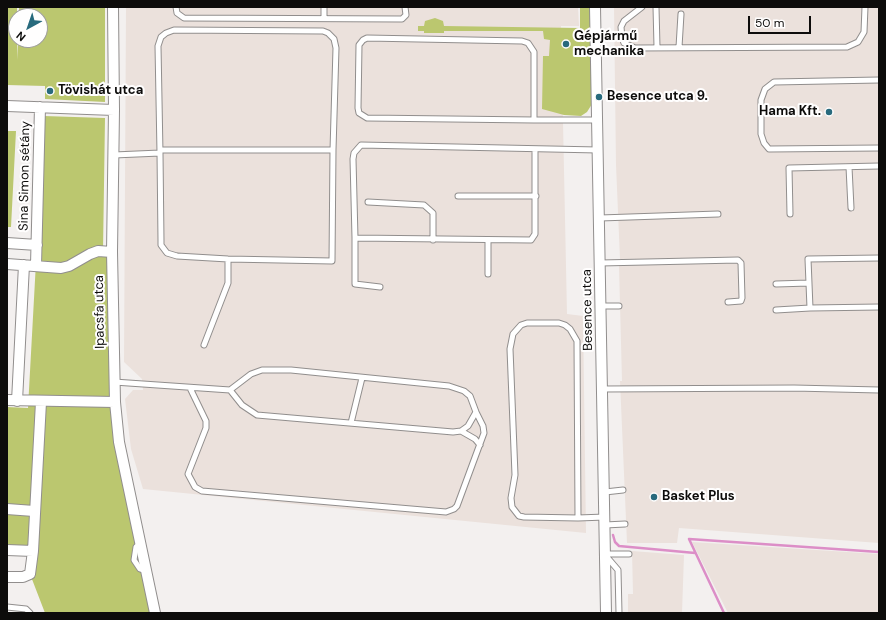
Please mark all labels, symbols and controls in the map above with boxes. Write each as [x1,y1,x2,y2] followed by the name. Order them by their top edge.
[8,8,48,48] north arrow
[750,8,813,34] scale bar
[755,15,784,31] text: 50 m
[13,28,29,44] text: N
[574,29,644,60] place label: Gépjármű mechanika
[561,39,571,49] marker: Gépjármű mechanika
[58,83,143,99] place label: Tövishát utca
[45,86,55,96] marker: Tövishát utca
[607,89,708,105] place label: Besence utca 9.
[594,92,604,102] marker: Besence utca 9.
[759,104,821,120] place label: Hama Kft.
[824,107,834,117] marker: Hama Kft.
[16,121,34,231] street label: Sina Simon sétány
[579,269,597,351] street label: Besence utca
[92,275,108,349] street label: Ipacsfa utca
[662,489,735,505] place label: Basket Plus
[649,492,659,502] marker: Basket Plus

